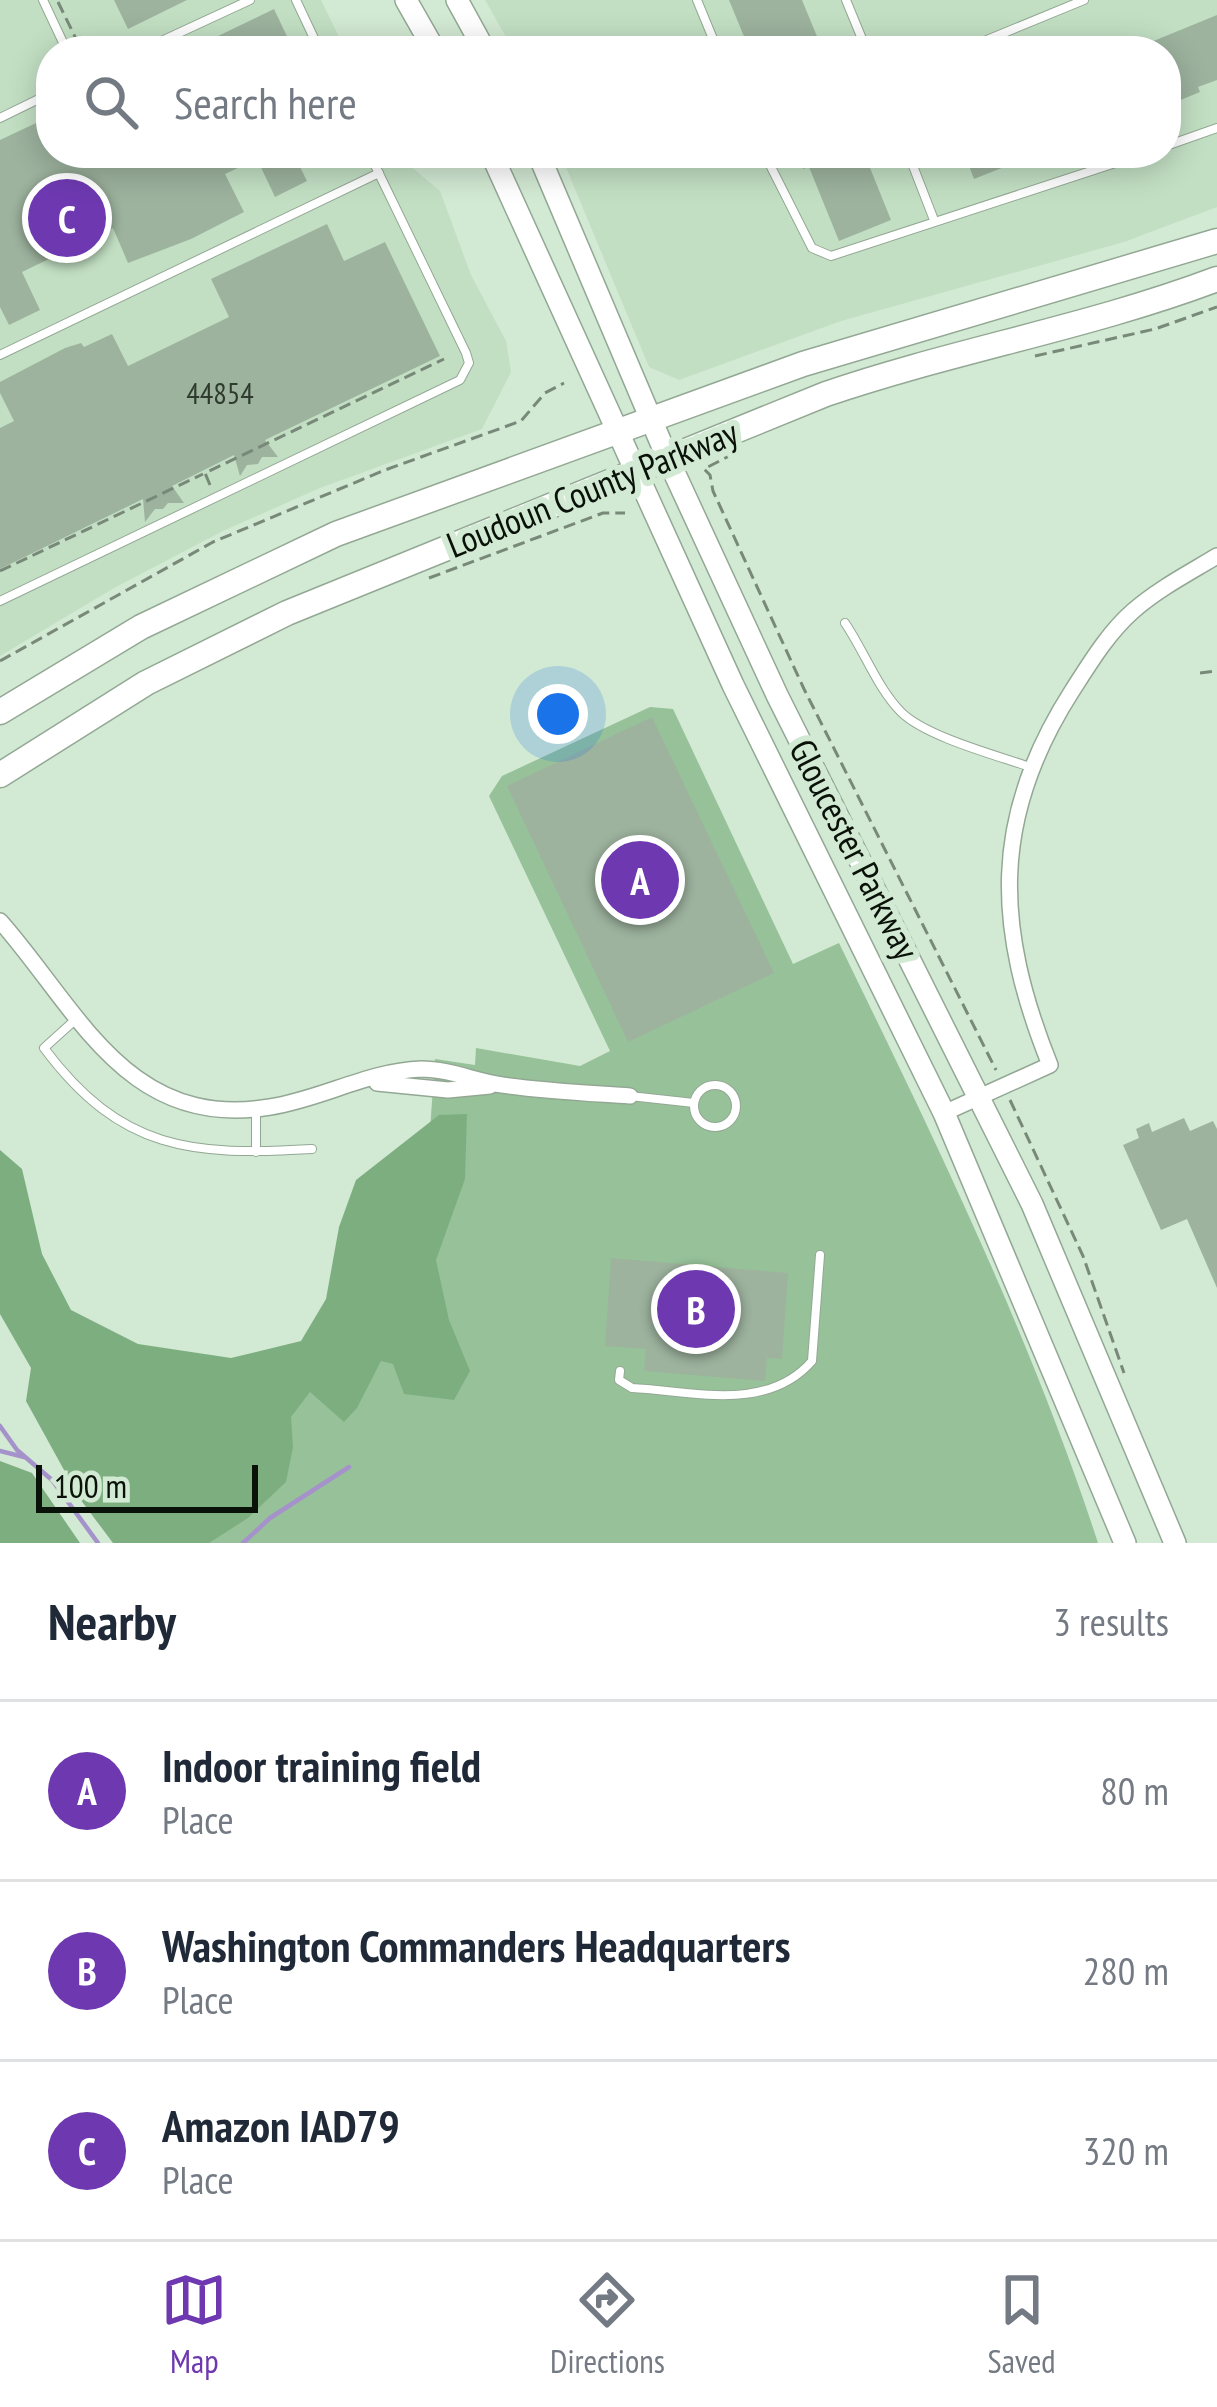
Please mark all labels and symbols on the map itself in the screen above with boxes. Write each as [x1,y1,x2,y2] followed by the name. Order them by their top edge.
[28,173,106,263] pin: C
[186,373,254,412] house number: 44854
[440,408,745,568] street label: Loudoun County Parkway
[528,684,588,744] your location
[779,731,931,968] street label: Gloucester Parkway
[601,835,679,925] pin: A
[657,1264,735,1354] pin: B
[36,1459,258,1512] scale bar

